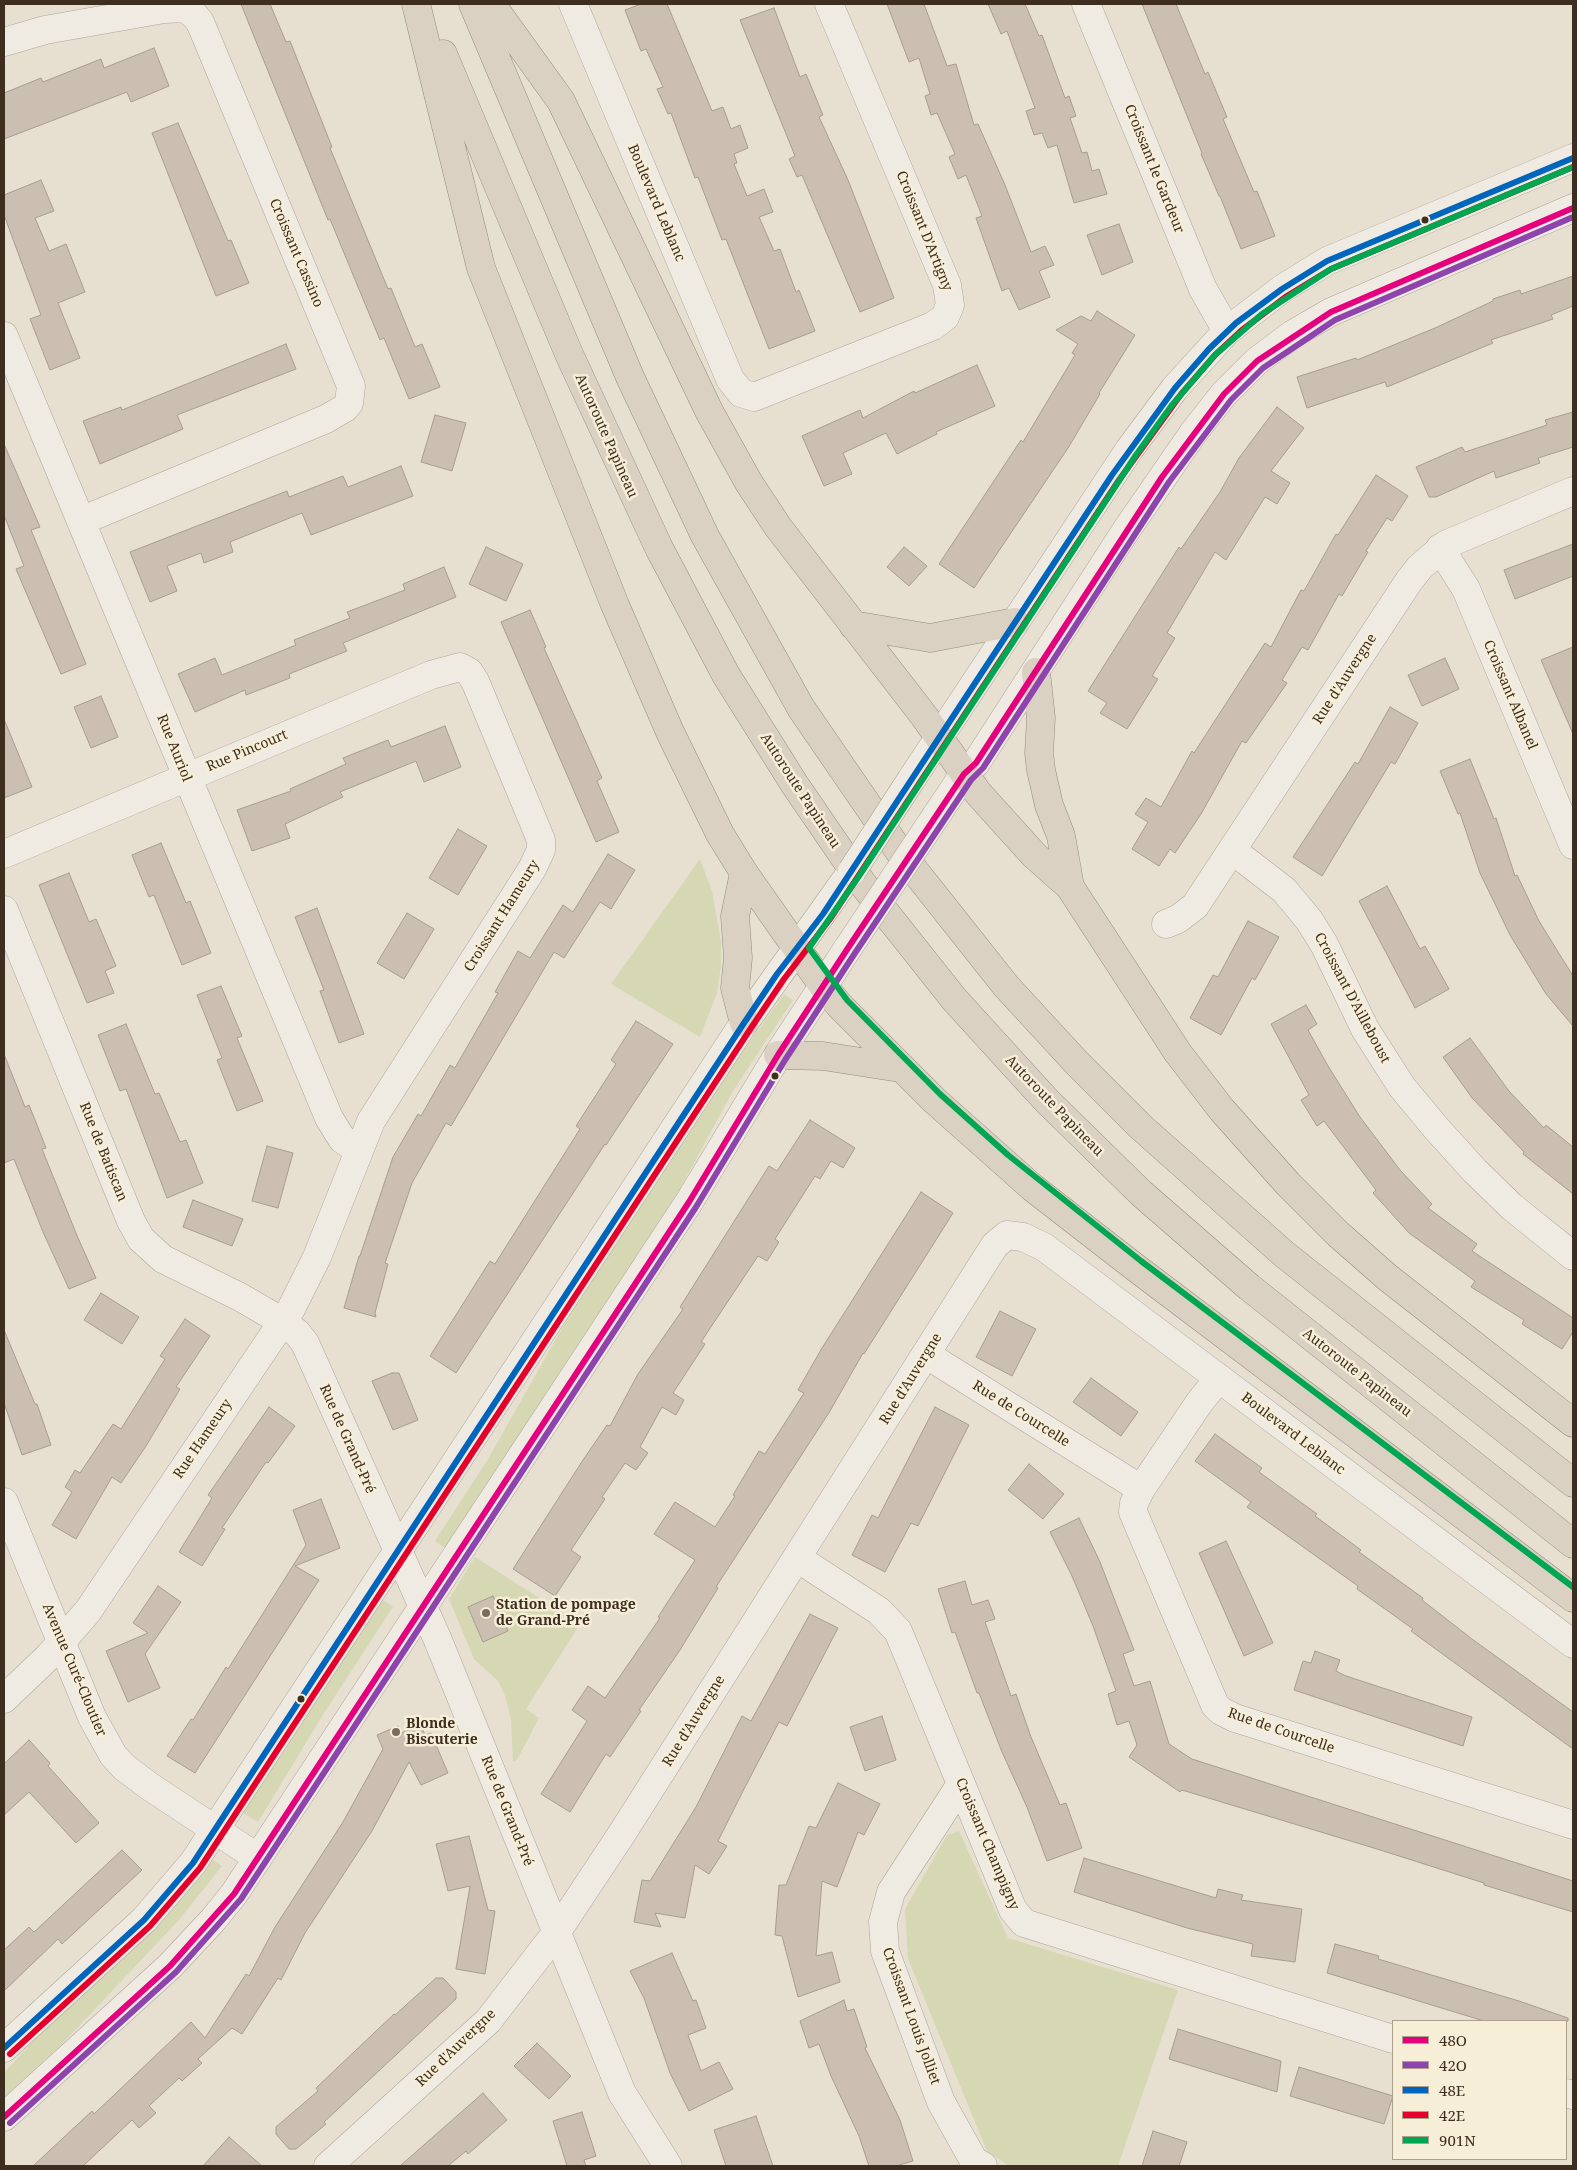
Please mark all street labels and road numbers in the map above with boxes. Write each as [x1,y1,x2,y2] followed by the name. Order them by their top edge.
[1120,102,1188,236] street label: Croissant le Gardeur
[624,142,688,264] street label: Boulevard Leblanc
[892,168,956,294] street label: Croissant D'Artigny
[265,196,327,310] street label: Croissant Cassino
[571,371,641,501] street label: Autoroute Papineau
[1310,631,1380,727] street label: Rue d'Auvergne
[1479,638,1541,752] street label: Croissant Albanel
[153,712,195,784] street label: Rue Auriol
[204,726,290,776] street label: Rue Pincourt
[757,730,843,852] street label: Autoroute Papineau
[461,857,543,975] street label: Croissant Hameury
[1310,930,1394,1066] street label: Croissant D'Ailleboust
[1001,1052,1107,1160] street label: Autoroute Papineau
[75,1100,131,1204] street label: Rue de Batiscan
[1299,1325,1415,1421] street label: Autoroute Papineau
[876,1330,946,1428] street label: Rue d'Auvergne
[969,1377,1073,1451] street label: Rue de Courcelle
[315,1382,379,1496] street label: Rue de Grand-Pré
[1238,1389,1348,1479] street label: Boulevard Leblanc
[170,1396,236,1482] street label: Rue Hameury
[38,1601,110,1739] street label: Avenue Curé-Cloutier
[659,1672,729,1770] street label: Rue d'Auvergne
[1225,1705,1337,1757] street label: Rue de Courcelle
[477,1753,537,1869] street label: Rue de Grand-Pré
[952,1775,1022,1913] street label: Croissant Champigny
[878,1945,944,2087] street label: Croissant Louis Jolliet
[413,2006,499,2090] street label: Rue d'Auvergne

